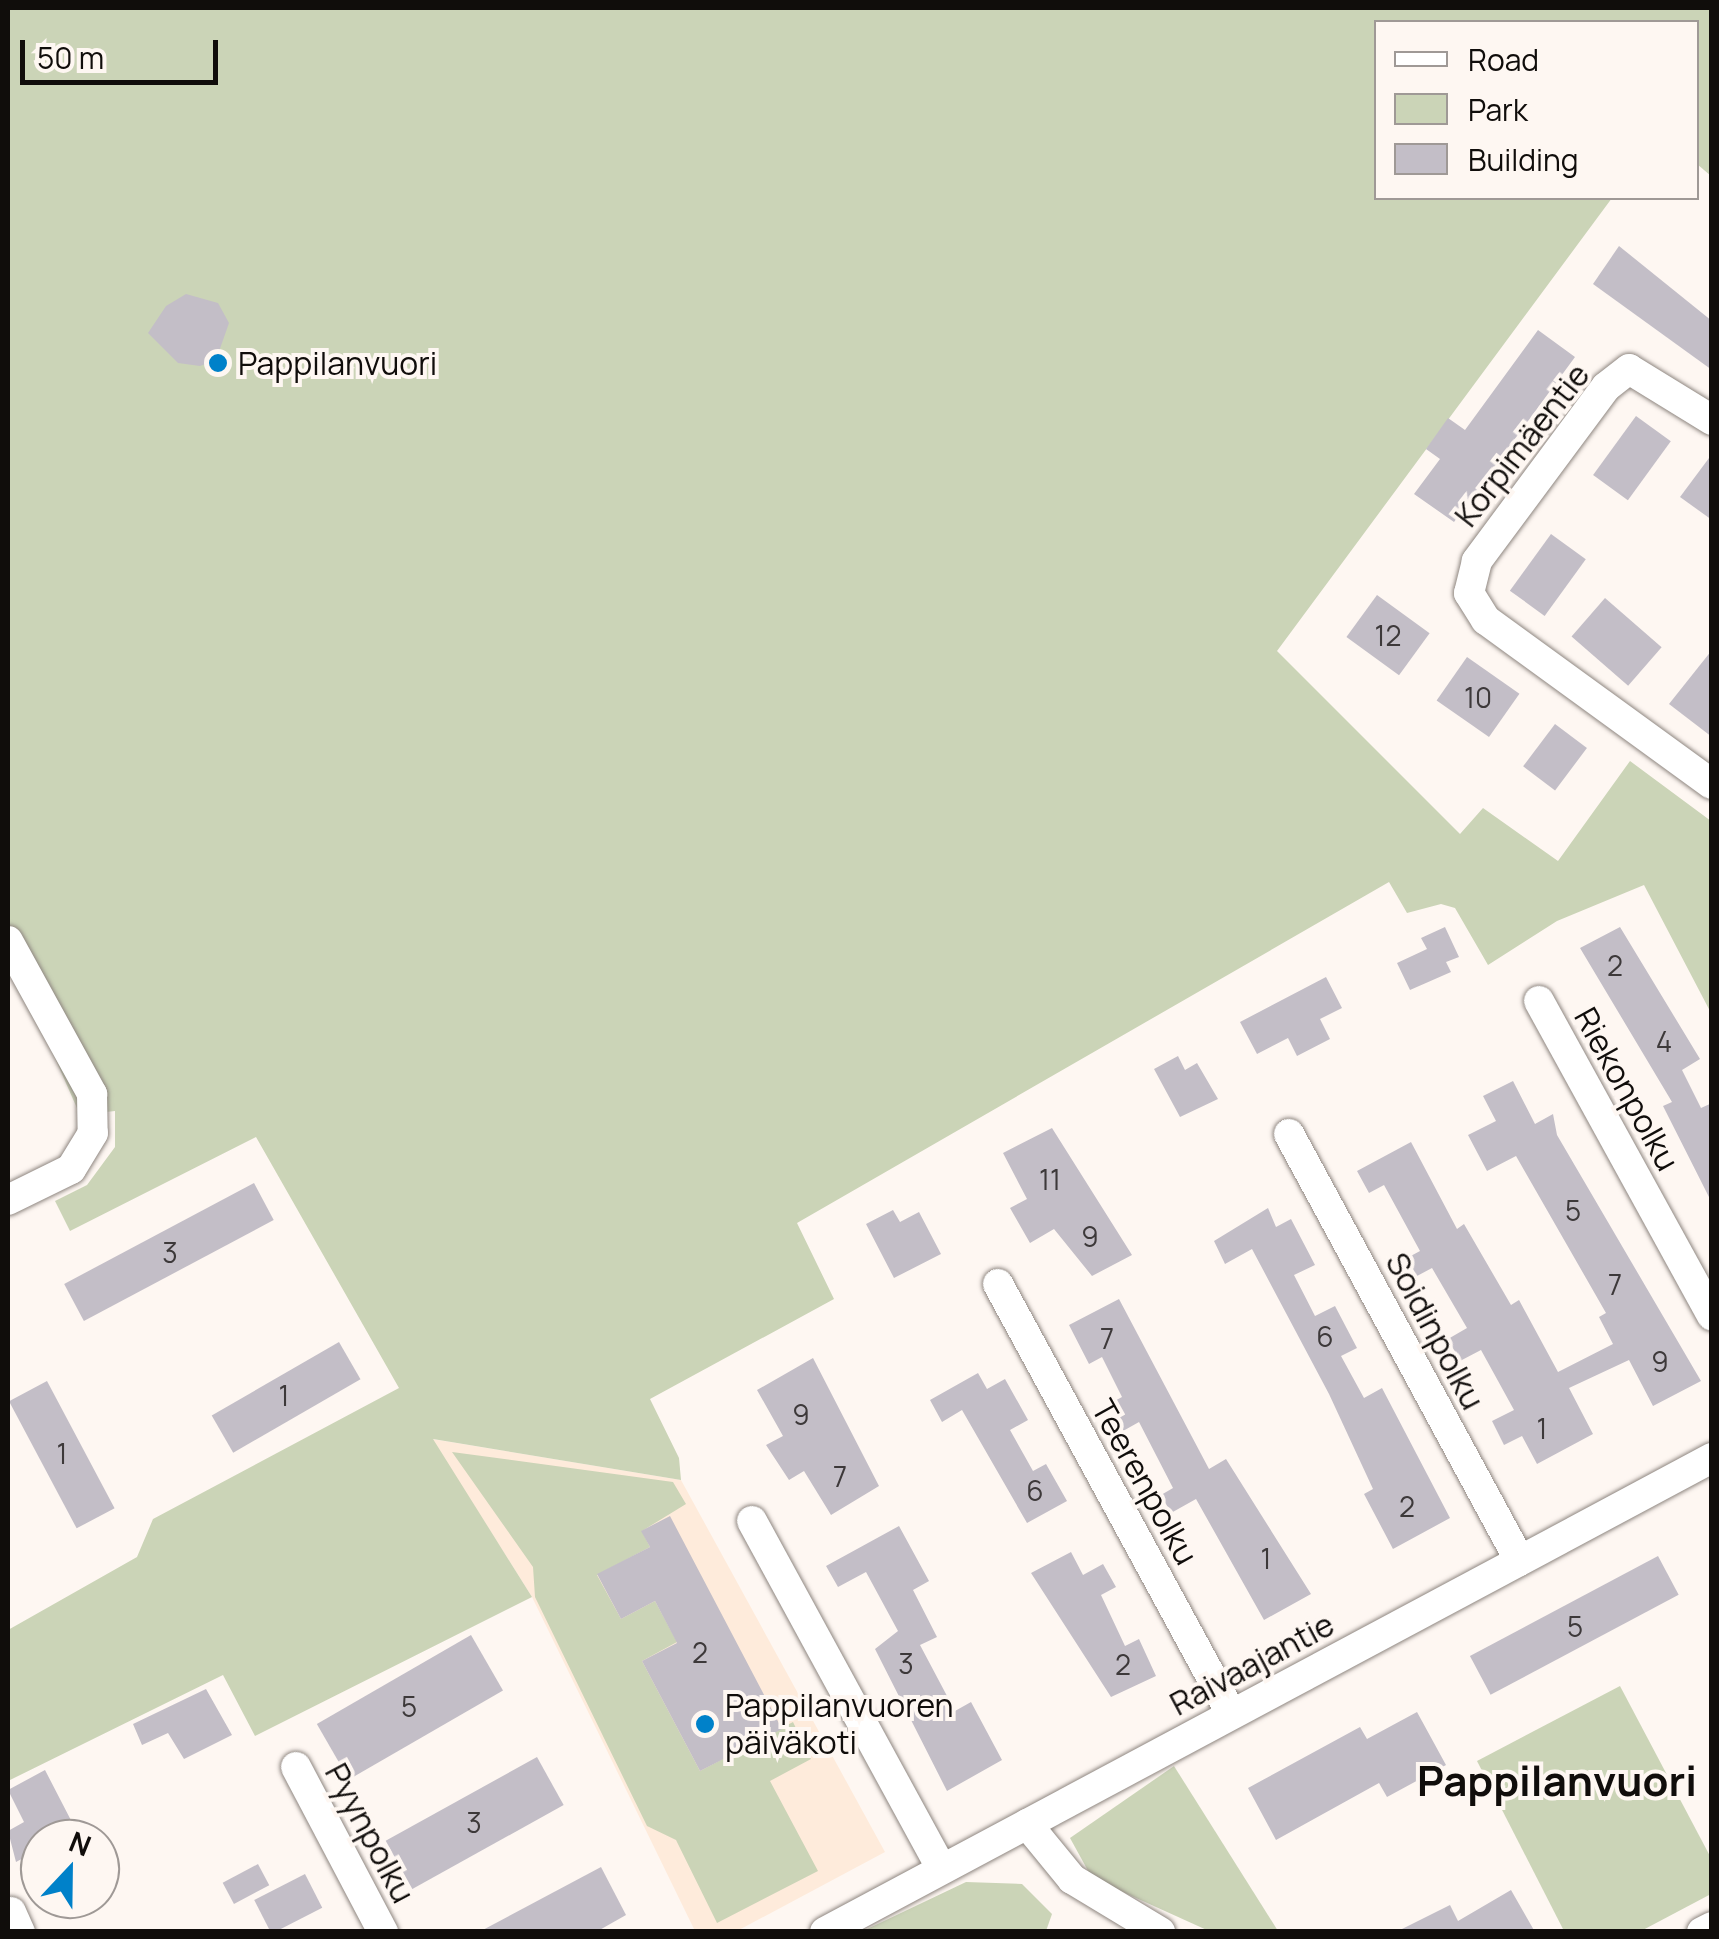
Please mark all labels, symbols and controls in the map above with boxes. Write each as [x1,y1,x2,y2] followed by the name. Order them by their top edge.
[25,20,222,82] scale bar
[1374,20,1699,200] legend
[37,37,104,78] text: 50 m
[1468,39,1539,80] text: Road
[1468,89,1528,130] text: Park
[1468,139,1579,180] text: Building
[238,344,437,382] place label: Pappilanvuori
[207,352,229,374] marker: Pappilanvuori
[1447,356,1597,534] street label: Korpimäentie
[1375,618,1401,652] house number: 12
[1464,680,1492,714] house number: 10
[1607,948,1623,982] house number: 2
[1567,1001,1687,1177] street label: Riekonpolku
[1656,1024,1672,1058] house number: 4
[1039,1162,1061,1196] house number: 11
[1565,1193,1581,1227] house number: 5
[1081,1219,1099,1253] house number: 9
[162,1235,178,1269] house number: 3
[1378,1246,1492,1416] street label: Soidinpolku
[1608,1267,1622,1301] house number: 7
[1316,1319,1334,1353] house number: 6
[1100,1321,1114,1355] house number: 7
[1651,1344,1669,1378] house number: 9
[279,1378,289,1412] house number: 1
[1084,1393,1206,1571] street label: Teerenpolku
[792,1397,810,1431] house number: 9
[1537,1411,1547,1445] house number: 1
[57,1436,67,1470] house number: 1
[833,1459,847,1493] house number: 7
[1026,1473,1044,1507] house number: 6
[1399,1489,1415,1523] house number: 2
[1261,1541,1271,1575] house number: 1
[1163,1605,1341,1723] street label: Raivaajantie
[1567,1609,1583,1643] house number: 5
[692,1635,708,1669] house number: 2
[898,1646,914,1680] house number: 3
[1115,1647,1131,1681] house number: 2
[725,1687,954,1762] place label: Pappilanvuoren päiväkoti
[401,1689,417,1723] house number: 5
[694,1713,716,1735] marker: Pappilanvuoren päiväkoti
[1417,1755,1697,1805] district label: Pappilanvuori
[317,1757,423,1909] street label: Pyynpolku
[466,1805,482,1839] house number: 3
[20,1819,120,1919] north arrow
[64,1822,97,1864] text: N

